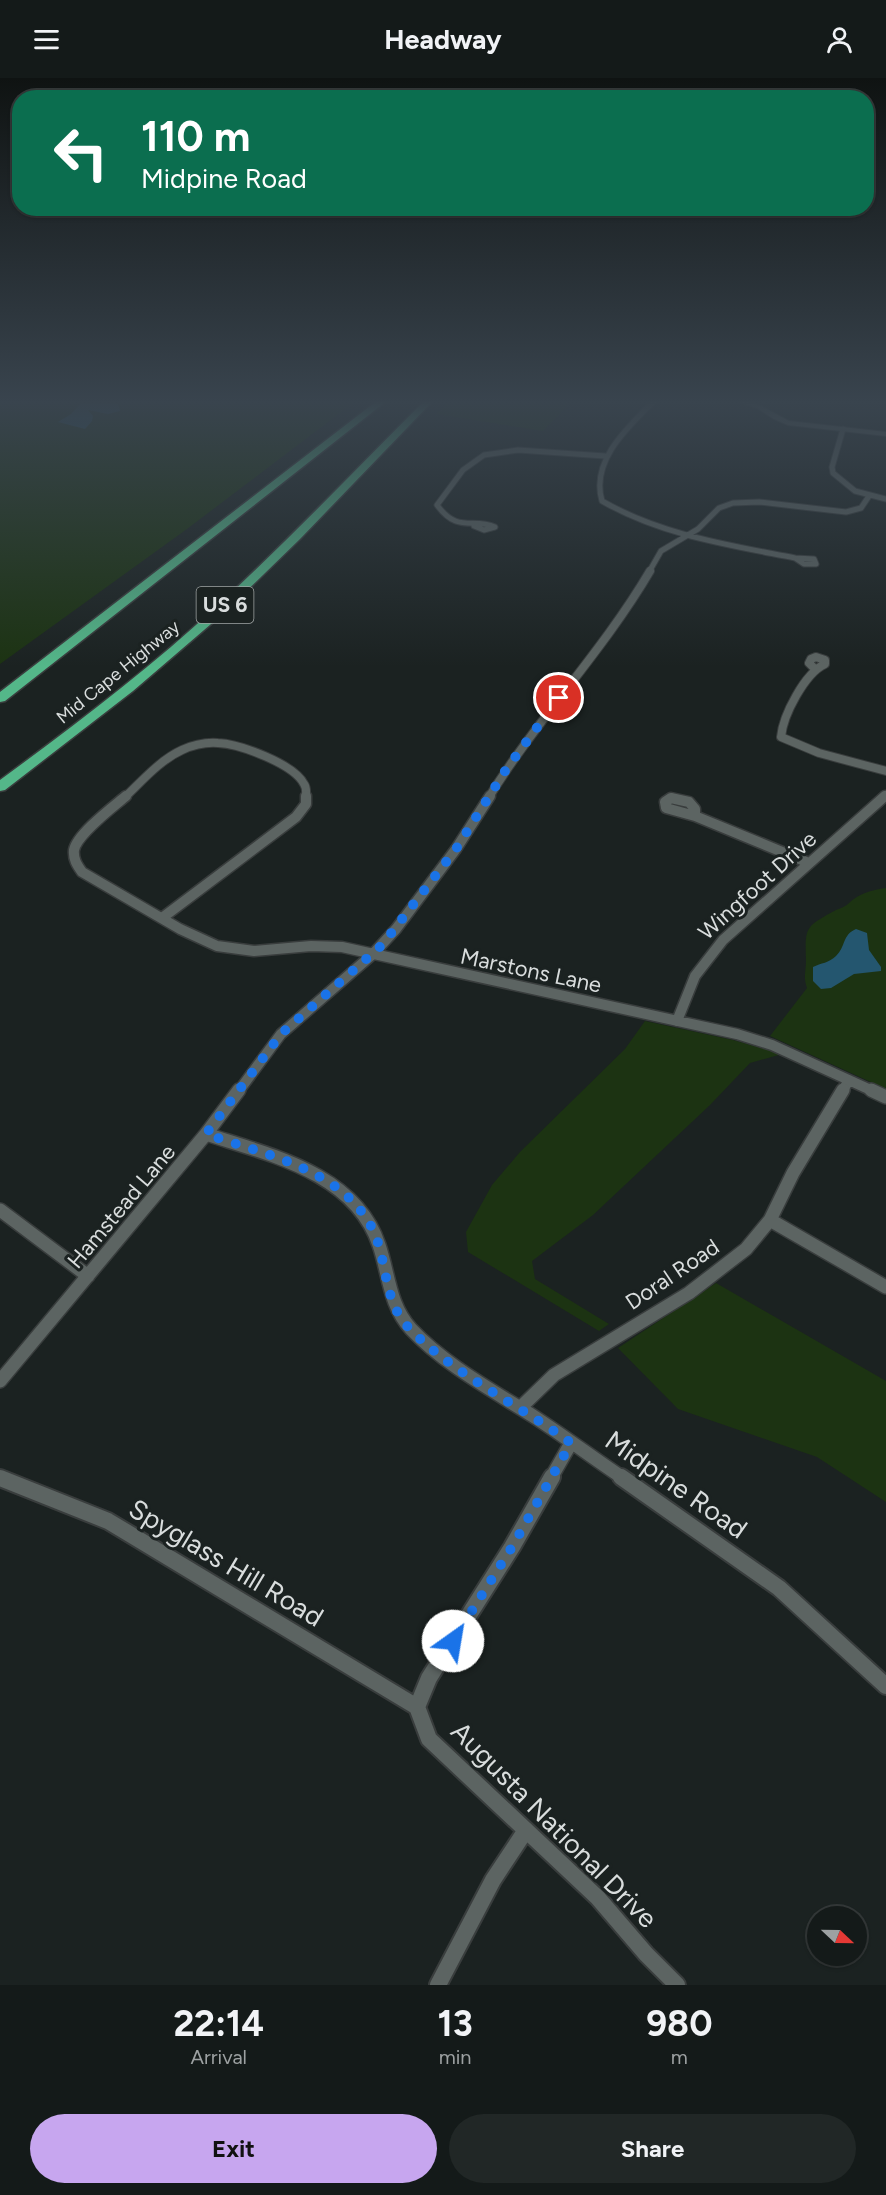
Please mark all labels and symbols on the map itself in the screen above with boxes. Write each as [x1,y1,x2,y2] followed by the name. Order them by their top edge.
[196,587,254,623] road number: US 6
[52,615,184,728] street label: Mid Cape Highway
[533,672,584,723] pin
[693,825,822,945] street label: Wingfoot Drive
[458,942,604,999] street label: Marstons Lane
[62,1139,181,1274] street label: Hamstead Lane
[620,1233,724,1316] street label: Doral Road
[599,1424,754,1546] street label: Midpine Road
[123,1492,329,1634] street label: Spyglass Hill Road
[421,1609,485,1673] position arrow
[444,1715,664,1935] street label: Augusta National Drive
[807,1906,867,1966] north arrow

